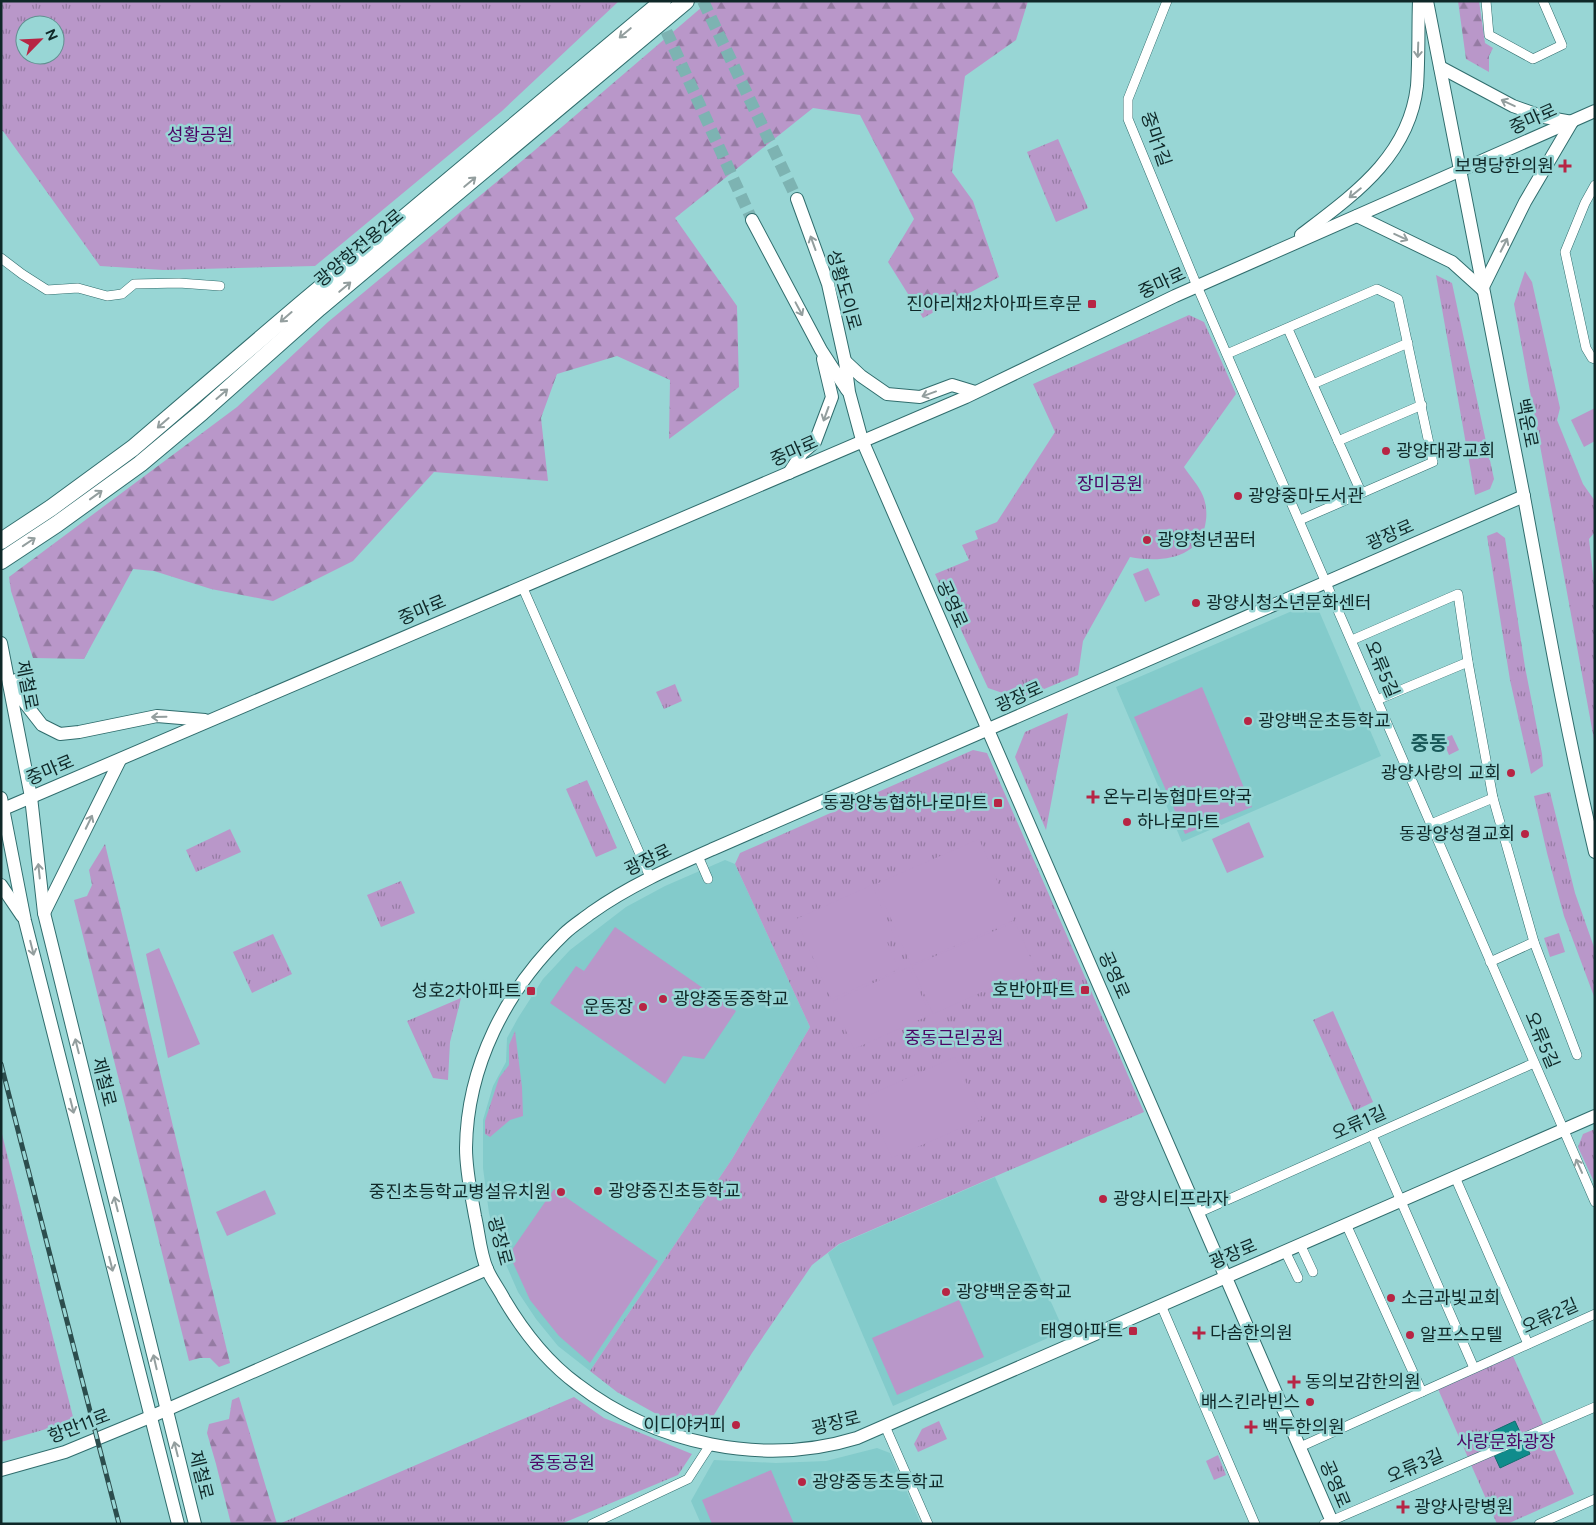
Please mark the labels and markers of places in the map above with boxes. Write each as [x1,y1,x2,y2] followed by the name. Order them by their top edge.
[1455,155,1554,177] place label: 보명당한의원
[1558,159,1572,173] marker: 보명당한의원
[906,293,1082,315] place label: 진아리채2차아파트후문
[1086,298,1098,310] marker: 진아리채2차아파트후문
[1396,440,1495,462] place label: 광양대광교회
[1380,445,1392,457] marker: 광양대광교회
[1248,485,1364,507] place label: 광양중마도서관
[1232,490,1244,502] marker: 광양중마도서관
[1157,529,1256,551] place label: 광양청년꿈터
[1141,534,1153,546] marker: 광양청년꿈터
[1206,592,1372,614] place label: 광양시청소년문화센터
[1190,597,1202,609] marker: 광양시청소년문화센터
[1258,710,1390,732] place label: 광양백운초등학교
[1242,715,1254,727] marker: 광양백운초등학교
[1381,762,1501,784] place label: 광양사랑의 교회
[1505,767,1517,779] marker: 광양사랑의 교회
[1103,786,1252,808] place label: 온누리농협마트약국
[1087,791,1099,803] marker: 온누리농협마트약국
[822,792,988,814] place label: 동광양농협하나로마트
[992,797,1004,809] marker: 동광양농협하나로마트
[1137,811,1220,833] place label: 하나로마트
[1121,816,1133,828] marker: 하나로마트
[1399,823,1515,845] place label: 동광양성결교회
[1519,828,1531,840] marker: 동광양성결교회
[992,979,1075,1001] place label: 호반아파트
[412,980,521,1002] place label: 성호2차아파트
[1079,984,1091,996] marker: 호반아파트
[525,985,537,997] marker: 성호2차아파트
[673,988,789,1010] place label: 광양중동중학교
[657,993,669,1005] marker: 광양중동중학교
[583,996,633,1018] place label: 운동장
[637,1001,649,1013] marker: 운동장
[608,1180,740,1202] place label: 광양중진초등학교
[369,1181,551,1203] place label: 중진초등학교병설유치원
[592,1185,604,1197] marker: 광양중진초등학교
[555,1186,567,1198] marker: 중진초등학교병설유치원
[1113,1188,1229,1210] place label: 광양시티프라자
[1097,1193,1109,1205] marker: 광양시티프라자
[956,1281,1072,1303] place label: 광양백운중학교
[940,1286,952,1298] marker: 광양백운중학교
[1401,1287,1500,1309] place label: 소금과빛교회
[1385,1292,1397,1304] marker: 소금과빛교회
[1040,1320,1123,1342] place label: 태영아파트
[1210,1322,1293,1344] place label: 다솜한의원
[1420,1324,1503,1346] place label: 알프스모텔
[1127,1325,1139,1337] marker: 태영아파트
[1192,1326,1206,1340] marker: 다솜한의원
[1404,1329,1416,1341] marker: 알프스모텔
[1305,1371,1421,1393] place label: 동의보감한의원
[1287,1375,1301,1389] marker: 동의보감한의원
[1201,1391,1300,1413] place label: 배스킨라빈스
[1304,1396,1316,1408] marker: 배스킨라빈스
[643,1414,726,1436] place label: 이디야커피
[1262,1416,1345,1438] place label: 백두한의원
[730,1419,742,1431] marker: 이디야커피
[1244,1420,1258,1434] marker: 백두한의원
[812,1471,944,1493] place label: 광양중동초등학교
[796,1476,808,1488] marker: 광양중동초등학교
[1414,1496,1513,1518] place label: 광양사랑병원
[1396,1500,1410,1514] marker: 광양사랑병원

